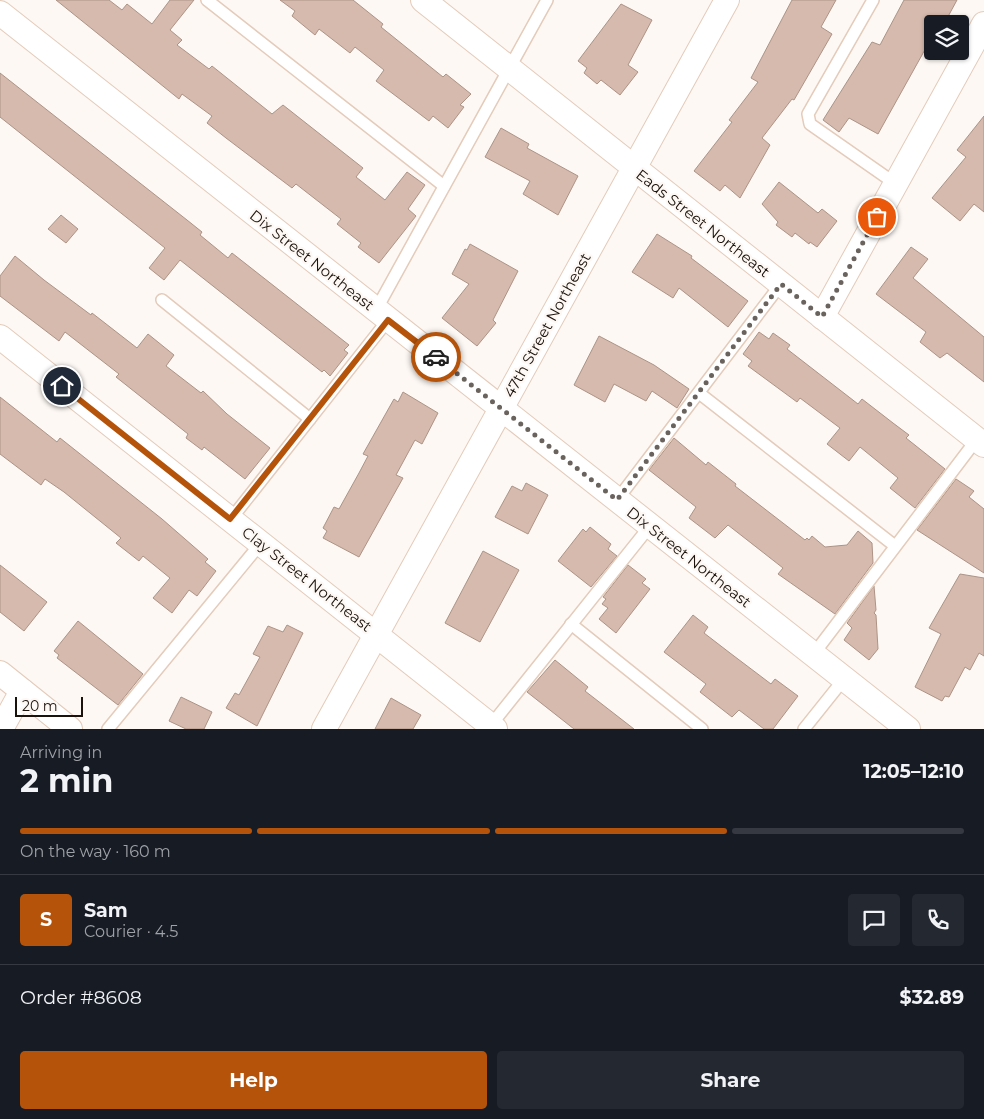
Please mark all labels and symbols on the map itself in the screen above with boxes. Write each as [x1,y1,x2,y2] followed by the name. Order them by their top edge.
[632,165,774,281] street label: Eads Street Northeast
[856,196,898,238] pin
[246,205,378,315] street label: Dix Street Northeast
[499,249,595,401] street label: 47th Street Northeast
[411,332,461,382] courier
[41,365,83,407] pin
[623,502,755,612] street label: Dix Street Northeast
[238,522,376,636] street label: Clay Street Northeast
[15,694,82,717] scale bar

